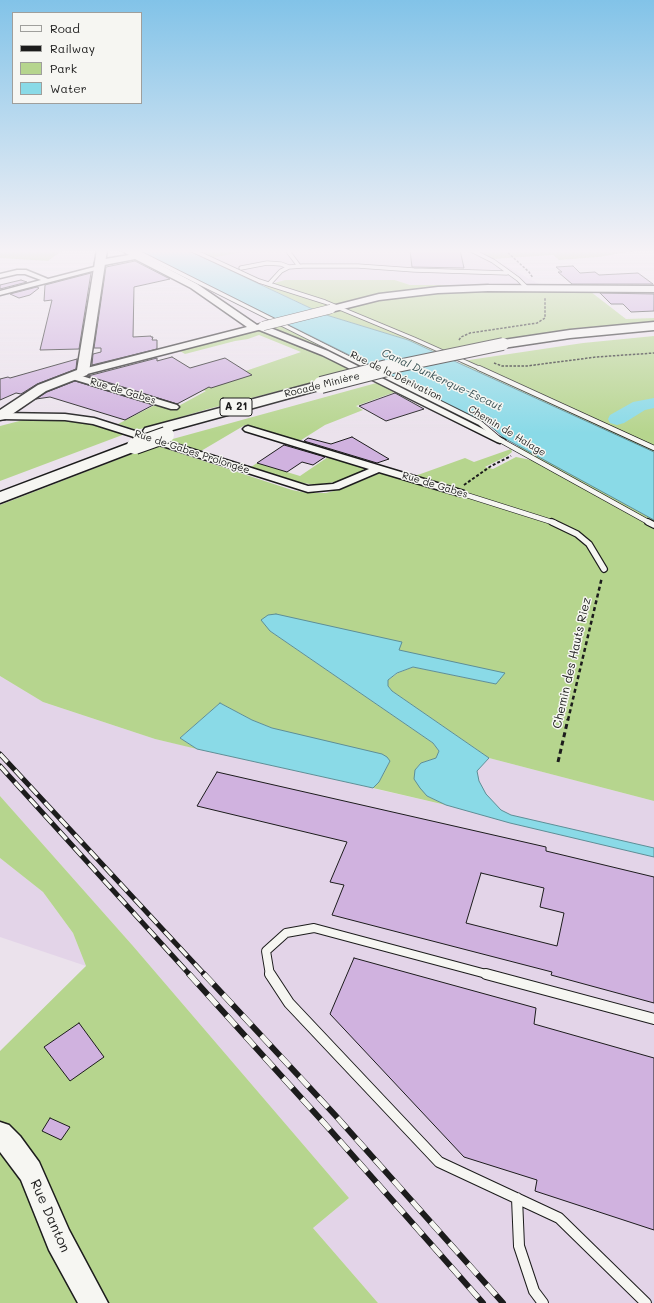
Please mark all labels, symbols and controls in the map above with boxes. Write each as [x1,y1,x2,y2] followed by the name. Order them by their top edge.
[12,12,142,104] legend
[50,20,80,36] text: Road
[50,40,95,56] text: Railway
[50,60,77,76] text: Park
[50,80,87,96] text: Water
[379,346,505,414] water label: Canal Dunkerque-Escaut
[348,349,444,403] street label: Rue de la Dérivation
[283,370,361,400] street label: Rocade Minière
[89,375,157,407] street label: Rue de Gabes
[220,398,252,416] road number: A 21
[466,403,548,459] street label: Chemin de Halage
[133,428,251,476] street label: Rue de Gabes Prolongée
[401,469,469,501] street label: Rue de Gabes
[550,596,594,730] street label: Chemin des Hauts Riez
[26,1177,74,1255] street label: Rue Danton

